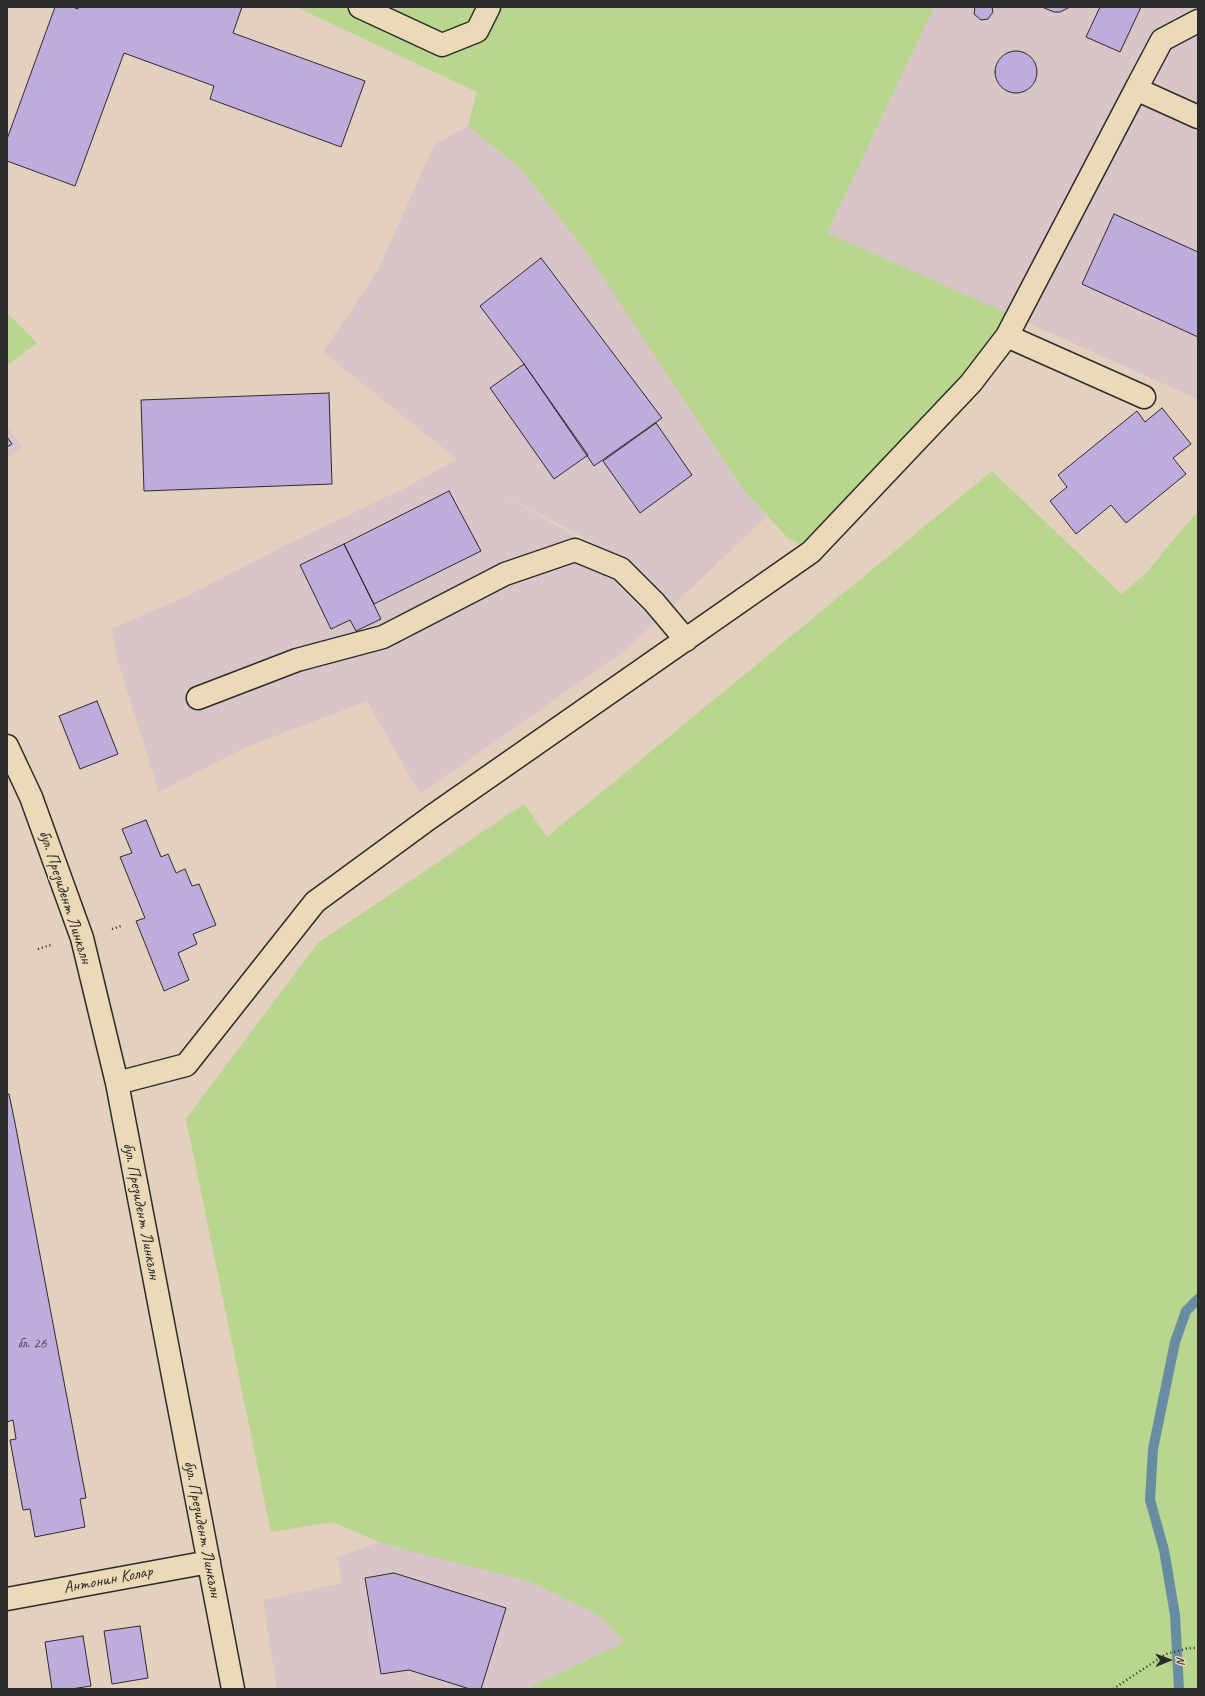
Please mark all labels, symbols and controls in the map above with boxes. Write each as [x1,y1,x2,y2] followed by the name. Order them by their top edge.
[34,828,96,966] street label: бул. Президент Линкълн
[118,1141,164,1281] street label: бул. Президент Линкълн
[17,1335,47,1353] house number: бл. 26
[179,1459,225,1599] street label: бул. Президент Линкълн
[62,1561,154,1599] street label: Антонин Колар
[1149,1640,1189,1680] north arrow
[1174,1656,1188,1663] text: N

